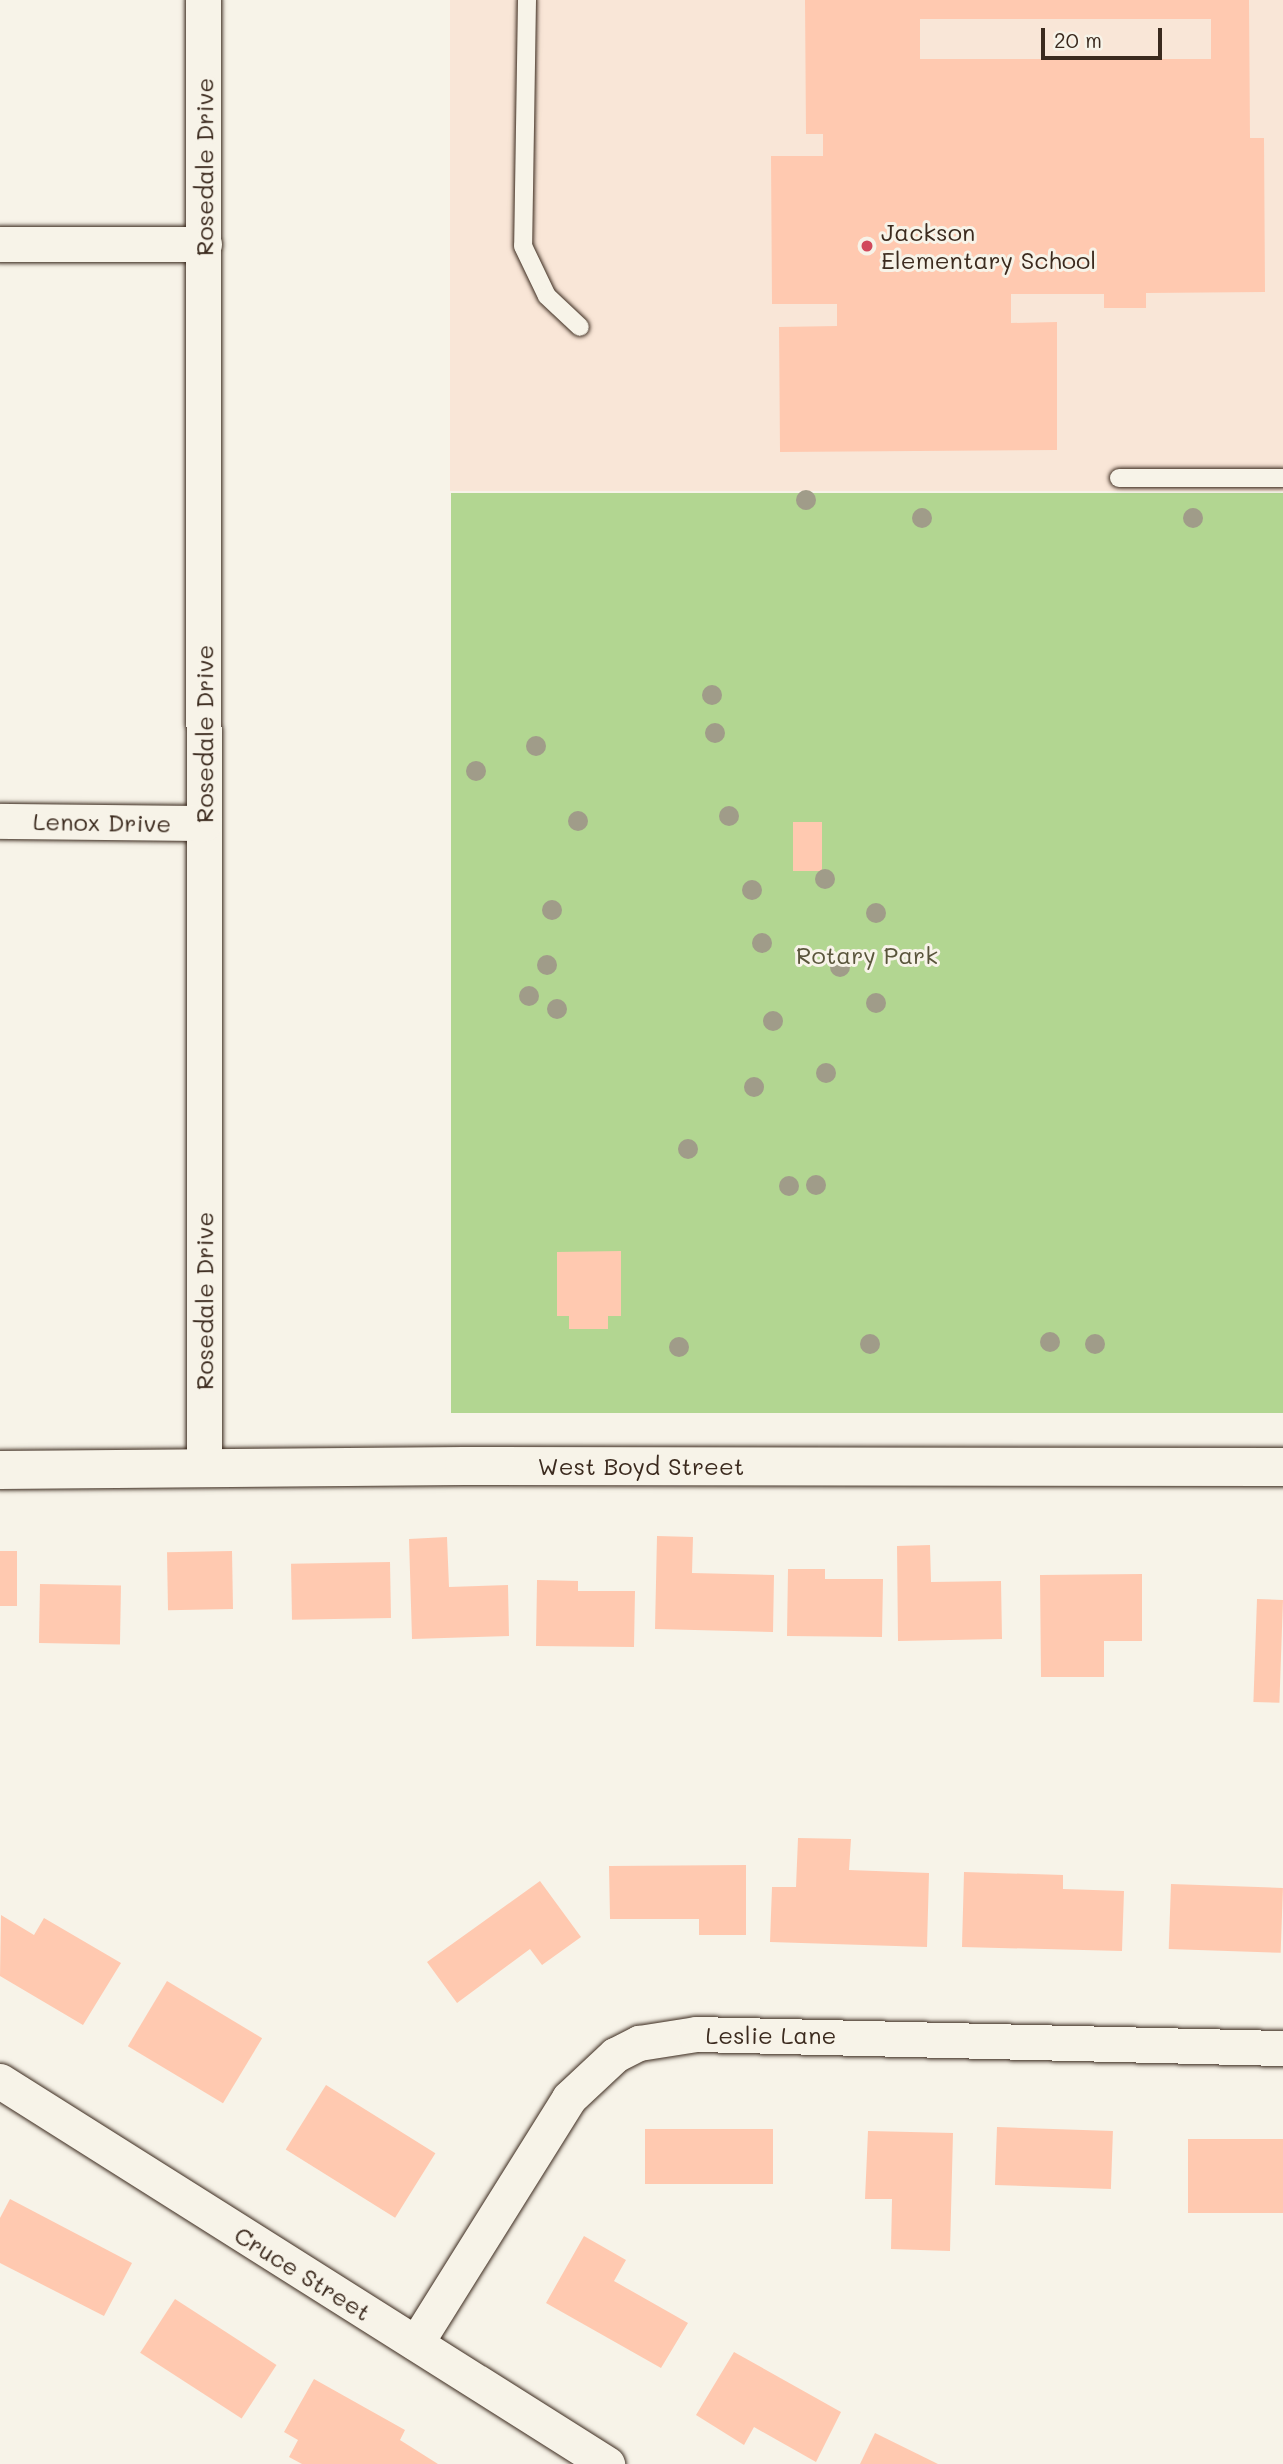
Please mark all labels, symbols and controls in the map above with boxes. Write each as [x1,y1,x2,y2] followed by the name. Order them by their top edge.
[1045,14,1166,58] scale bar
[1054,26,1102,53] text: 20 m
[190,78,218,256] street label: Rosedale Drive
[881,218,1096,274] place label: Jackson Elementary School
[859,238,875,254] marker: Jackson Elementary School
[190,645,218,823] street label: Rosedale Drive
[33,806,171,838] street label: Lenox Drive
[796,941,938,969] park label: Rotary Park
[190,1212,218,1390] street label: Rosedale Drive
[538,1452,744,1480] street label: West Boyd Street
[706,2021,836,2049] street label: Leslie Lane
[229,2220,377,2326] street label: Cruce Street

